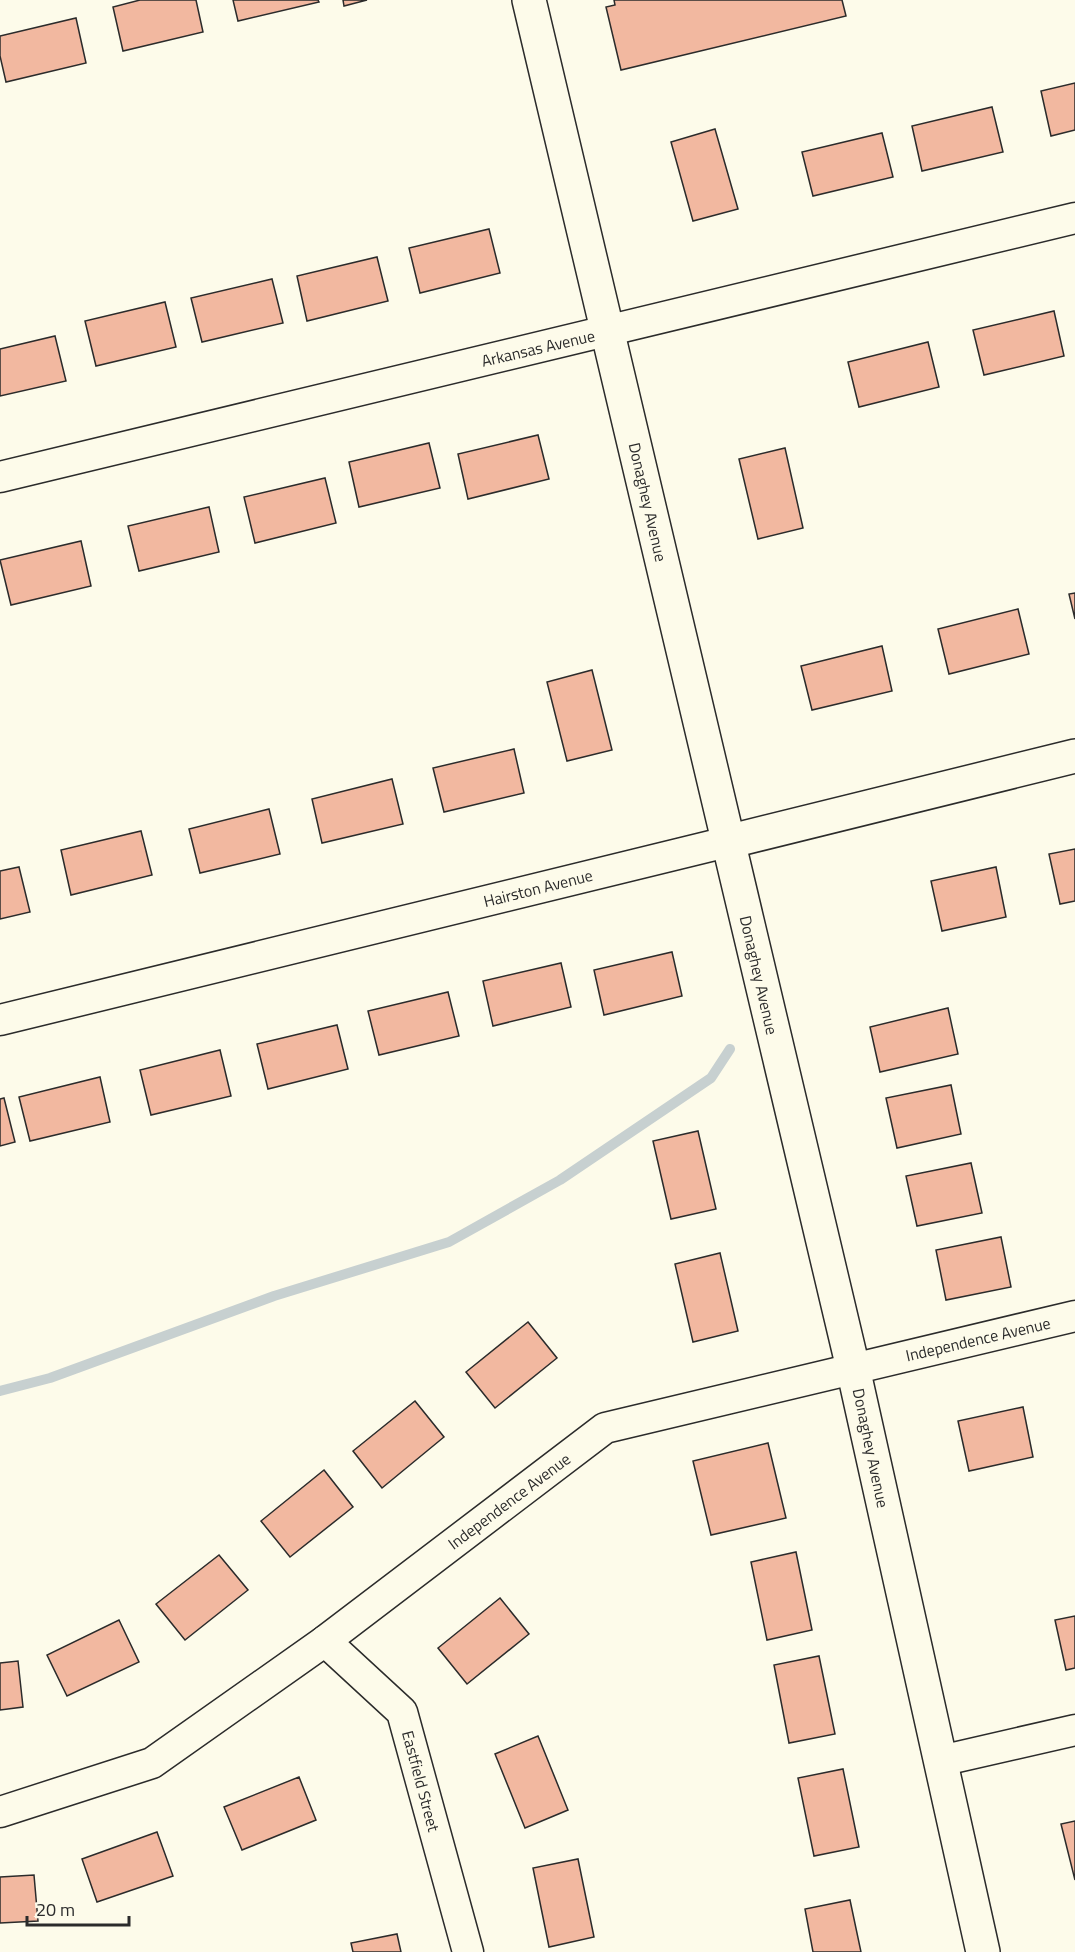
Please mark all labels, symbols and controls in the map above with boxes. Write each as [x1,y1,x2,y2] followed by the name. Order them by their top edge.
[479,323,597,373] street label: Arkansas Avenue
[623,440,673,564] street label: Donaghey Avenue
[481,863,595,913] street label: Hairston Avenue
[734,913,784,1037] street label: Donaghey Avenue
[903,1311,1053,1367] street label: Independence Avenue
[847,1386,895,1510] street label: Donaghey Avenue
[443,1447,575,1555] street label: Independence Avenue
[396,1728,446,1835] street label: Eastfield Street
[27,1889,129,1927] scale bar
[36,1896,75,1923] text: 20 m

